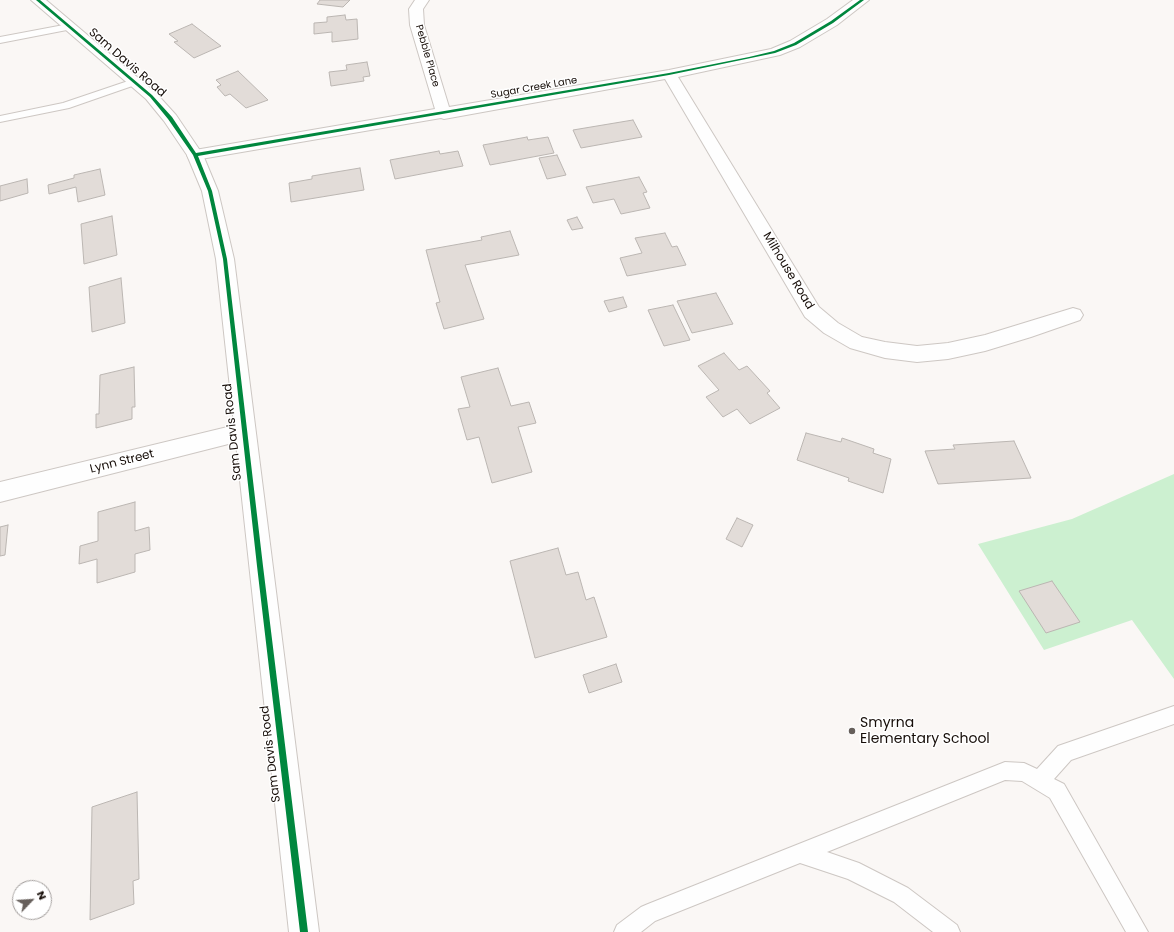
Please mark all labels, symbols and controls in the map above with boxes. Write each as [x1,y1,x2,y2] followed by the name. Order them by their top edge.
[412,24,442,88] street label: Pebble Place
[85,26,169,100] street label: Sam Davis Road
[490,74,578,102] street label: Sugar Creek Lane
[759,230,817,312] street label: Milhouse Road
[221,383,245,481] street label: Sam Davis Road
[88,447,156,477] street label: Lynn Street
[258,705,284,803] street label: Sam Davis Road
[860,715,990,748] place label: Smyrna Elementary School
[847,726,857,736] marker: Smyrna Elementary School
[12,880,52,920] north arrow
[33,888,51,902] text: N

